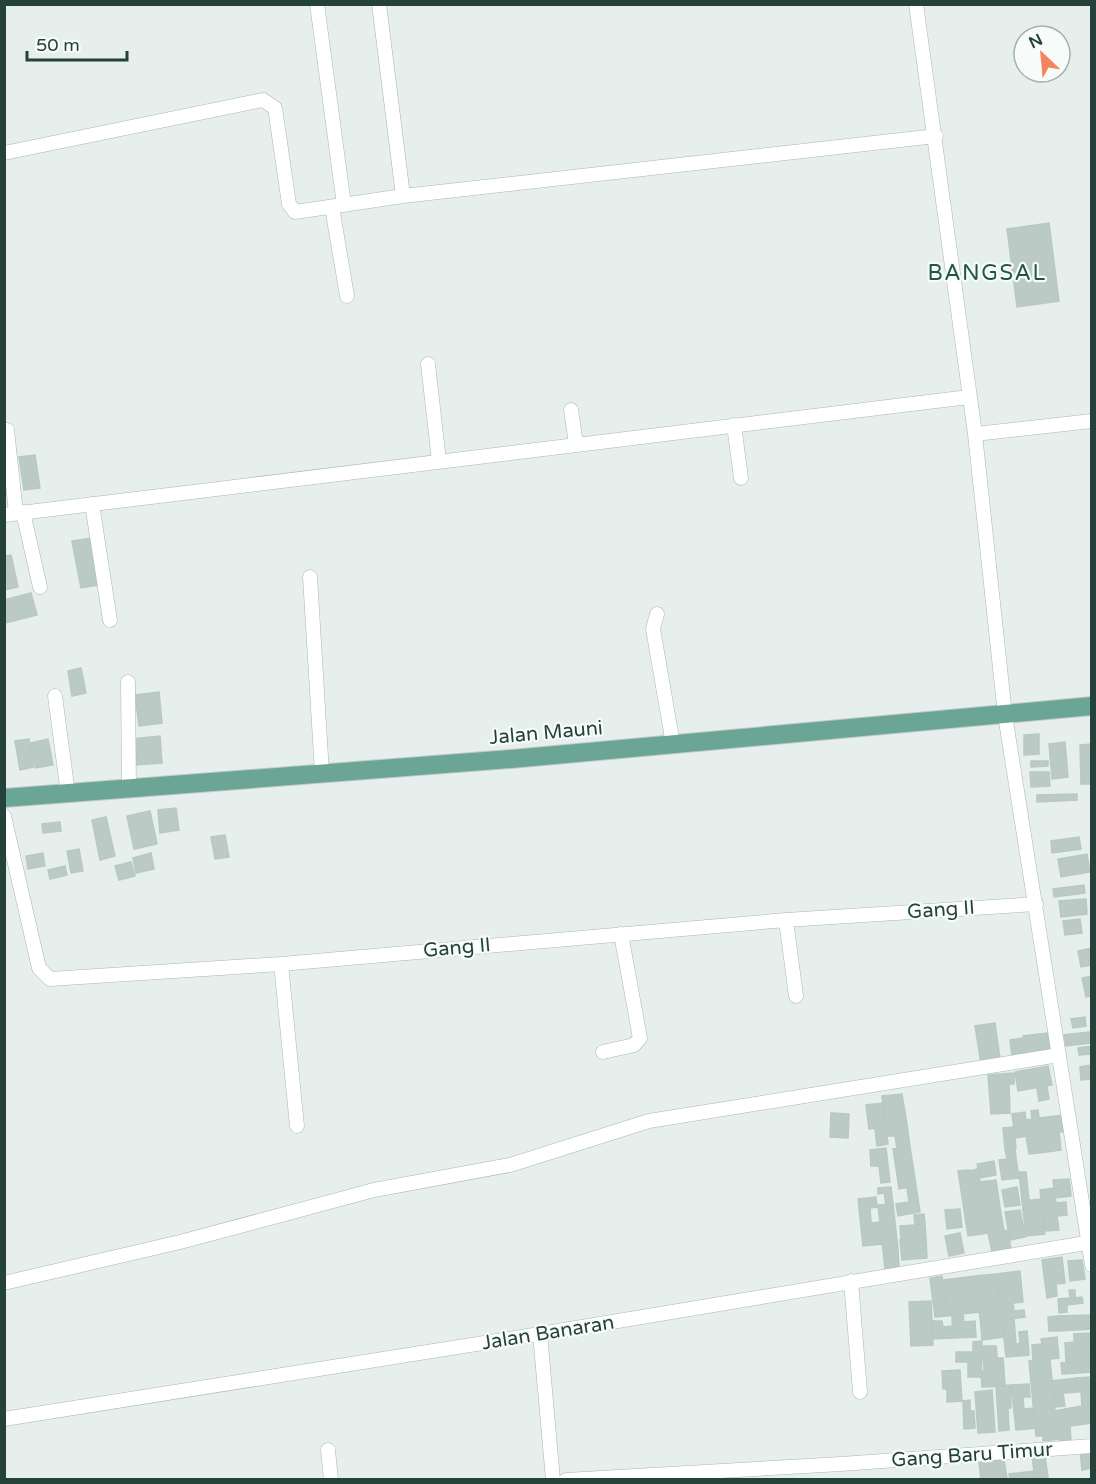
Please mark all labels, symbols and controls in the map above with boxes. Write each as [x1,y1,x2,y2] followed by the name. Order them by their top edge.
[27,24,128,62] scale bar
[1012,24,1072,84] north arrow
[1026,30,1046,53] text: N
[36,34,80,56] text: 50 m
[927,260,1047,286] district label: BANGSAL
[488,716,604,750] street label: Jalan Mauni
[906,896,976,924] street label: Gang II
[422,933,492,963] street label: Gang II
[480,1311,616,1355] street label: Jalan Banaran
[891,1437,1054,1473] street label: Gang Baru Timur

